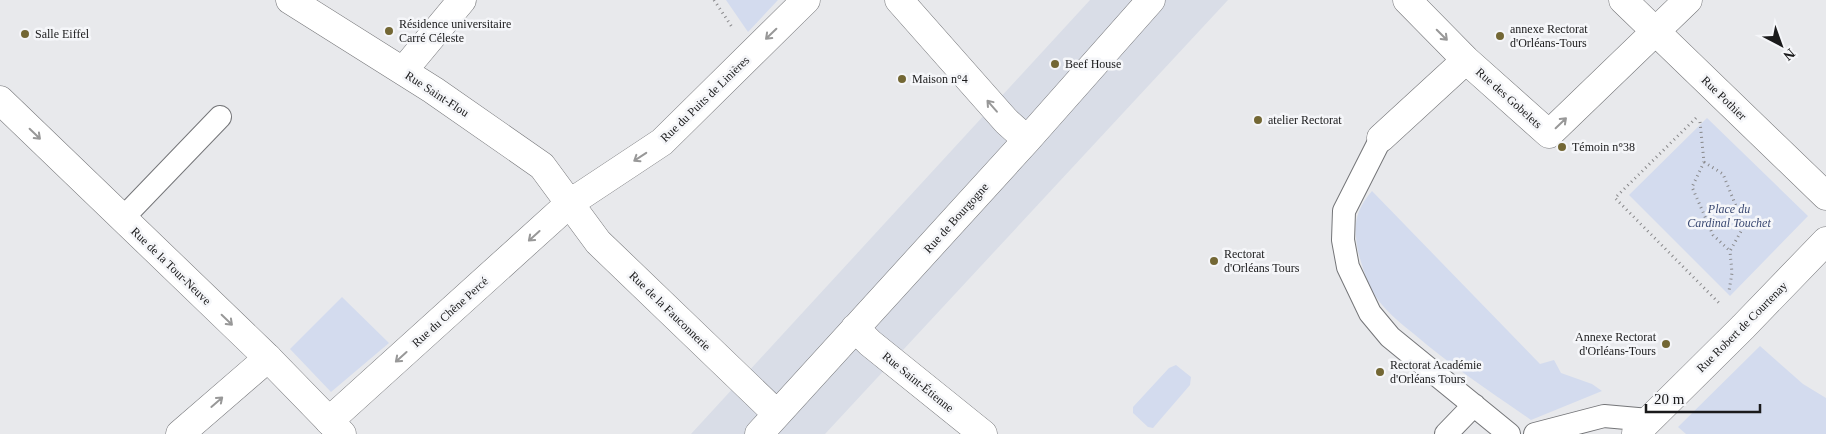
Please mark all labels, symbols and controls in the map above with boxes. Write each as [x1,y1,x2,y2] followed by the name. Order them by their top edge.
[399,17,511,45] place label: Résidence universitaire Carré Céleste
[1756,20,1806,70] north arrow
[1510,22,1588,50] place label: annexe Rectorat d'Orléans-Tours
[383,25,395,37] marker: Résidence universitaire Carré Céleste
[35,27,90,41] place label: Salle Eiffel
[19,28,31,40] marker: Salle Eiffel
[765,28,777,40] one-way arrow
[1435,28,1447,40] one-way arrow
[1494,30,1506,42] marker: annexe Rectorat d'Orléans-Tours
[1780,45,1798,63] text: N
[658,53,753,145] street label: Rue du Puits de Linières
[1065,57,1121,71] place label: Beef House
[1049,58,1061,70] marker: Beef House
[1473,65,1545,132] street label: Rue des Gobelets
[403,68,471,120] street label: Rue Saint-Flou
[912,72,968,86] place label: Maison n°4
[896,73,908,85] marker: Maison n°4
[1699,73,1749,123] street label: Rue Pothier
[987,99,998,112] one-way arrow
[1268,113,1342,127] place label: atelier Rectorat
[1252,114,1264,126] marker: atelier Rectorat
[1554,117,1567,129] one-way arrow
[29,128,41,140] one-way arrow
[1572,140,1635,154] place label: Témoin n°38
[1556,141,1568,153] marker: Témoin n°38
[633,152,647,162] one-way arrow
[921,180,991,256] street label: Rue de Bourgogne
[1687,202,1771,230] park label: Place du Cardinal Touchet
[128,224,214,308] street label: Rue de la Tour-Neuve
[527,230,540,242] one-way arrow
[1224,247,1300,275] place label: Rectorat d'Orléans Tours
[1208,255,1220,267] marker: Rectorat d'Orléans Tours
[626,269,714,353] street label: Rue de la Fauconnerie
[409,274,491,350] street label: Rue du Chêne Percé
[1694,279,1790,375] street label: Rue Robert de Courtenay
[221,314,233,326] one-way arrow
[1575,330,1657,358] place label: Annexe Rectorat d'Orléans-Tours
[1660,338,1672,350] marker: Annexe Rectorat d'Orléans-Tours
[880,349,956,415] street label: Rue Saint-Étienne
[394,351,407,363] one-way arrow
[1390,358,1482,386] place label: Rectorat Académie d'Orléans Tours
[1374,366,1386,378] marker: Rectorat Académie d'Orléans Tours
[1646,382,1760,414] scale bar
[1654,391,1685,407] text: 20 m
[210,397,223,408] one-way arrow

